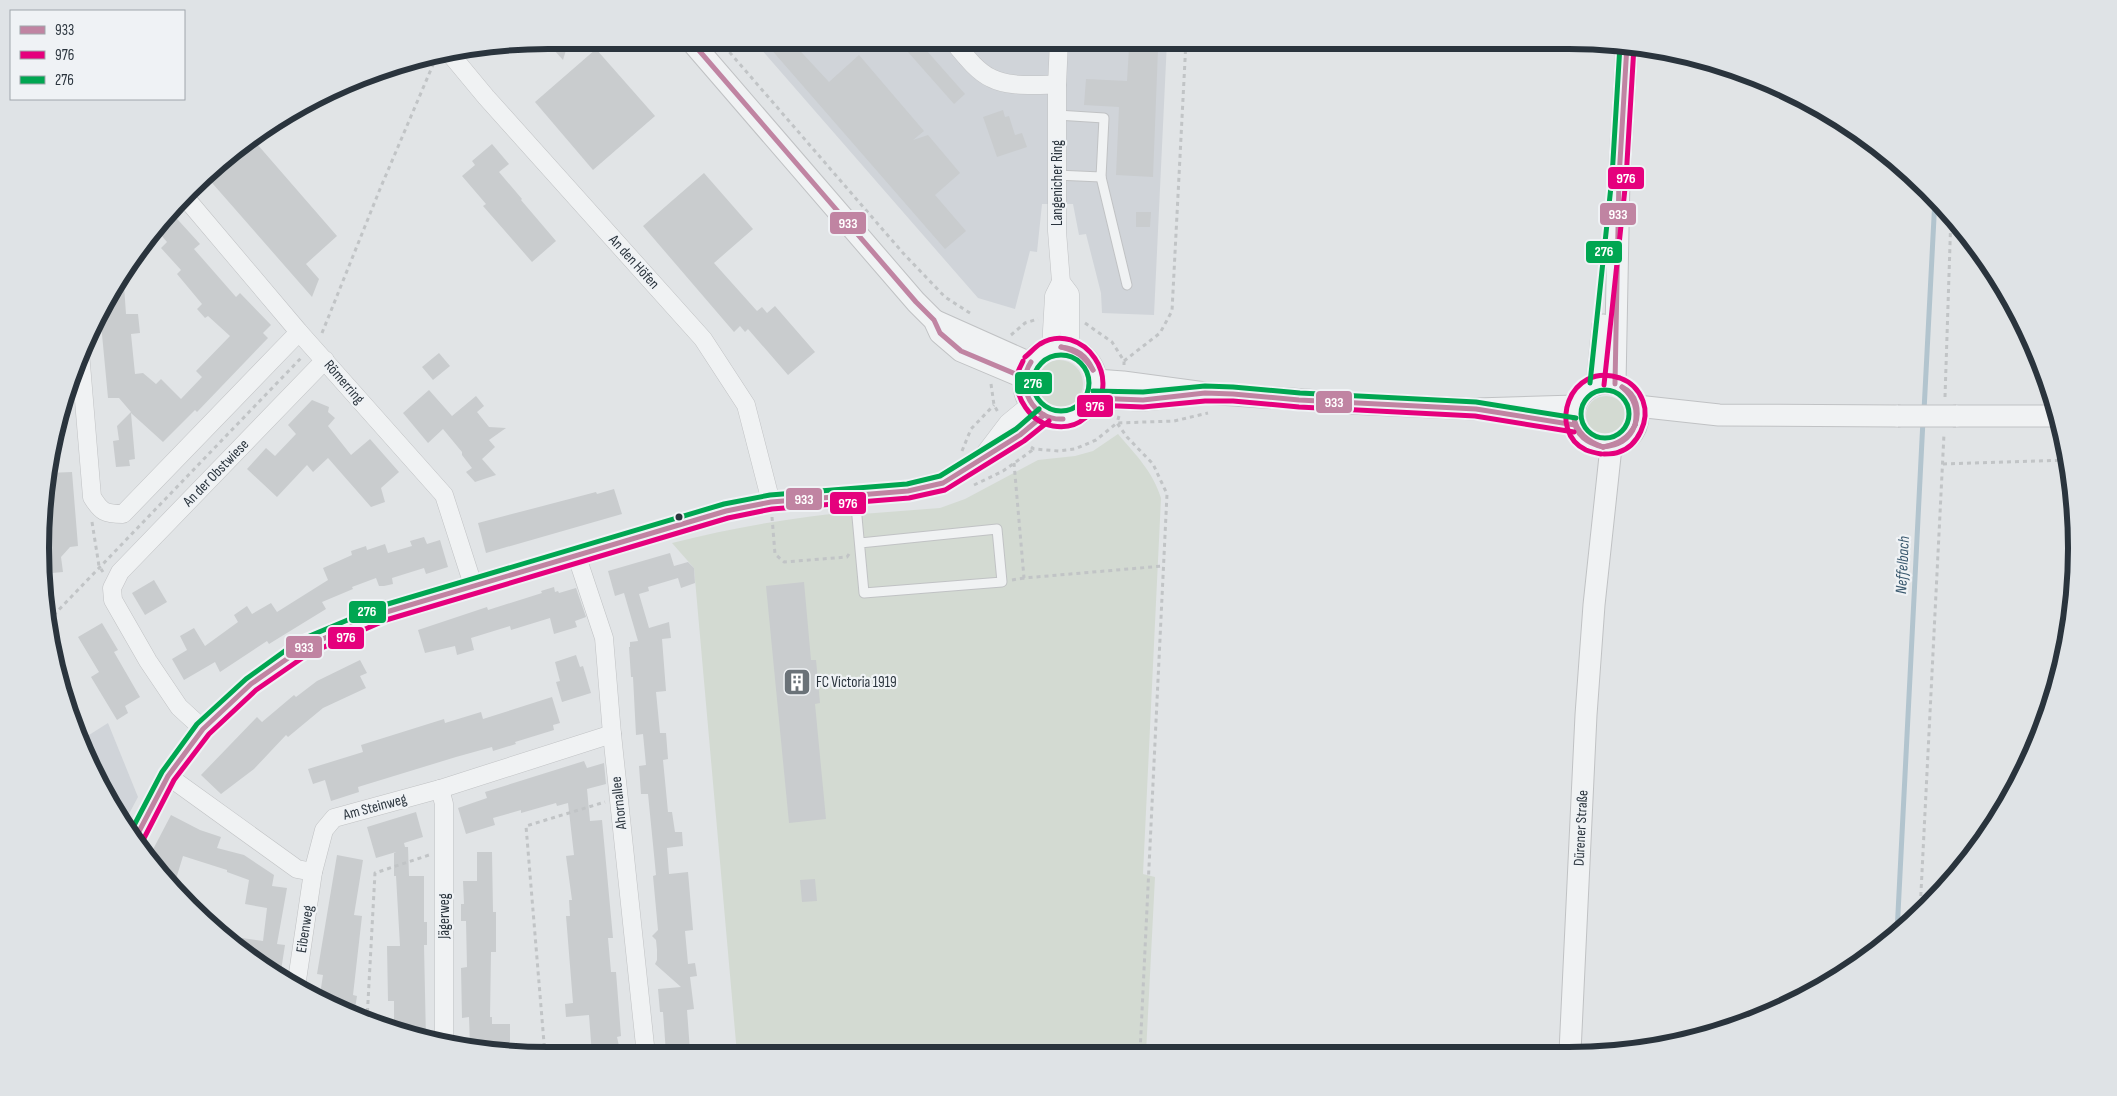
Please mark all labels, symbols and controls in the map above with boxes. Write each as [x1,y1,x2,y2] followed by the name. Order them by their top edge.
[10,10,185,100] legend
[55,21,74,40] text: 933
[55,46,74,65] text: 976
[55,71,74,90] text: 276
[1048,140,1067,226] street label: Langenicher Ring
[1607,166,1645,190] line badge: 976
[1616,170,1636,187] text: 976
[1599,202,1637,226] line badge: 933
[1608,206,1628,223] text: 933
[829,211,867,235] line badge: 933
[838,215,858,232] text: 933
[604,230,663,293] street label: An den Höfen
[1585,240,1623,264] line badge: 276
[1595,243,1614,260] text: 276
[320,356,368,408] street label: Römerring
[1014,371,1053,395] line badge: 276
[1024,375,1043,392] text: 276
[1315,390,1353,414] line badge: 933
[1076,394,1114,418] line badge: 976
[1324,394,1344,411] text: 933
[1085,398,1105,415] text: 976
[178,435,253,512] street label: An der Obstwiese
[785,487,823,511] line badge: 933
[794,491,814,508] text: 933
[829,491,867,515] line badge: 976
[838,495,858,512] text: 976
[674,512,684,522] unlabelled marker
[1892,535,1914,594] water label: Neffelbach
[348,600,387,624] line badge: 276
[358,603,377,620] text: 276
[327,626,365,650] line badge: 976
[336,629,356,646] text: 976
[285,635,323,659] line badge: 933
[294,639,314,656] text: 933
[782,667,812,697] building icon: FC Victoria 1919
[816,673,897,692] place label: FC Victoria 1919
[607,775,631,832] street label: Ahornallee
[340,789,409,825] street label: Am Steinweg
[1570,790,1592,866] street label: Dürener Straße
[435,893,454,940] street label: Jägerweg
[292,904,318,954] street label: Eibenweg

